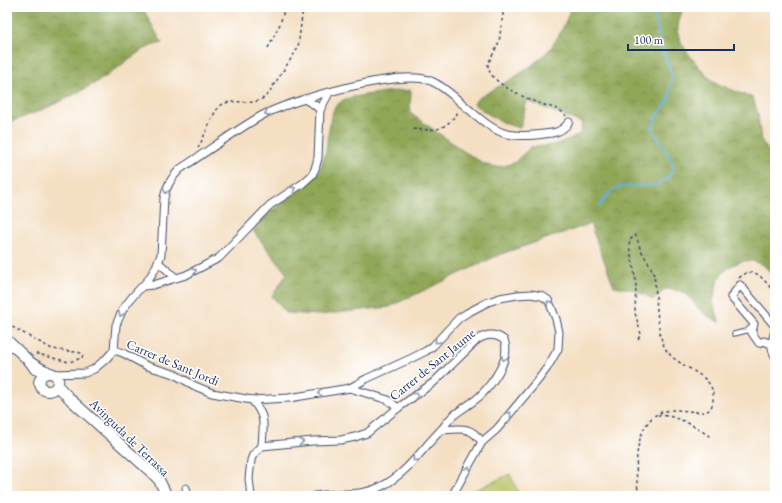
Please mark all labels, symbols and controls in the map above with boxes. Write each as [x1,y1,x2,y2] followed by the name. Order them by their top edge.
[628,26,734,52] scale bar
[634,32,664,48] text: 100 m
[264,108,272,116] one-way arrow
[162,187,171,194] one-way arrow
[289,187,296,194] one-way arrow
[189,268,197,276] one-way arrow
[547,301,554,308] one-way arrow
[117,311,125,318] one-way arrow
[386,324,479,404] street label: Carrer de Sant Jaume
[124,335,222,390] street label: Carrer de Sant Jordi
[435,337,442,344] one-way arrow
[500,355,509,362] one-way arrow
[317,388,323,397] one-way arrow
[412,393,419,400] one-way arrow
[85,394,174,480] street label: Avinguda de Terrassa
[504,412,511,419] one-way arrow
[297,438,304,447] one-way arrow
[412,454,420,462] one-way arrow
[463,466,470,473] one-way arrow

